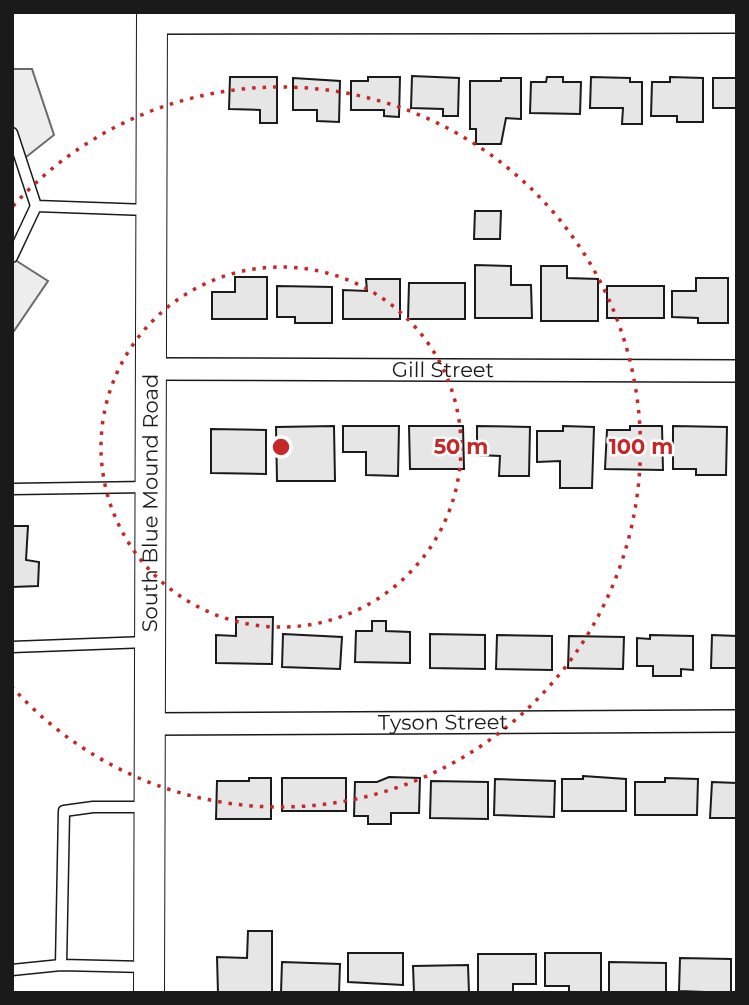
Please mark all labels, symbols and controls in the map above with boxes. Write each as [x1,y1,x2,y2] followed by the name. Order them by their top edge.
[392,357,494,382] street label: Gill Street
[137,374,163,632] street label: South Blue Mound Road
[434,434,488,459] text: 50 m
[609,434,673,459] text: 100 m
[269,435,293,459] centre of rings
[378,709,508,735] street label: Tyson Street

